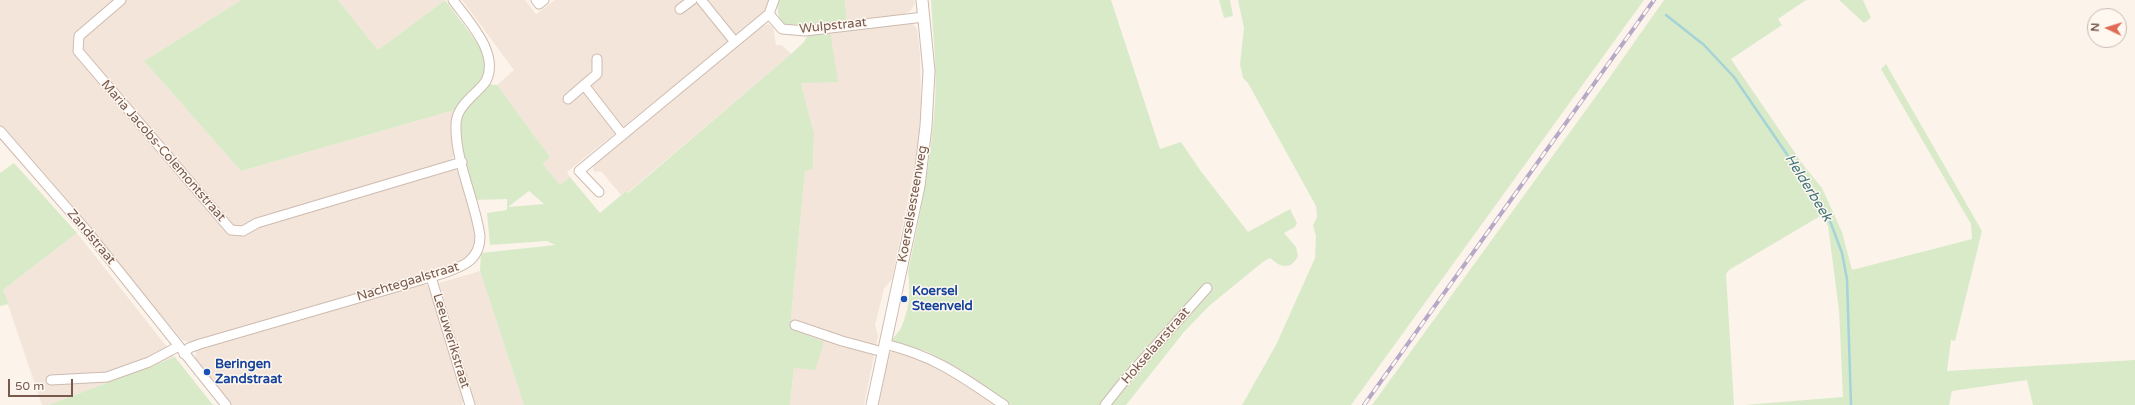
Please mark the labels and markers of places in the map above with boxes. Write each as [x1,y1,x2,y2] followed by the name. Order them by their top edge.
[912,284,973,315] place label: Koersel Steenveld
[899,294,909,304] marker: Koersel Steenveld
[215,357,282,388] place label: Beringen Zandstraat
[202,367,212,377] marker: Beringen Zandstraat

